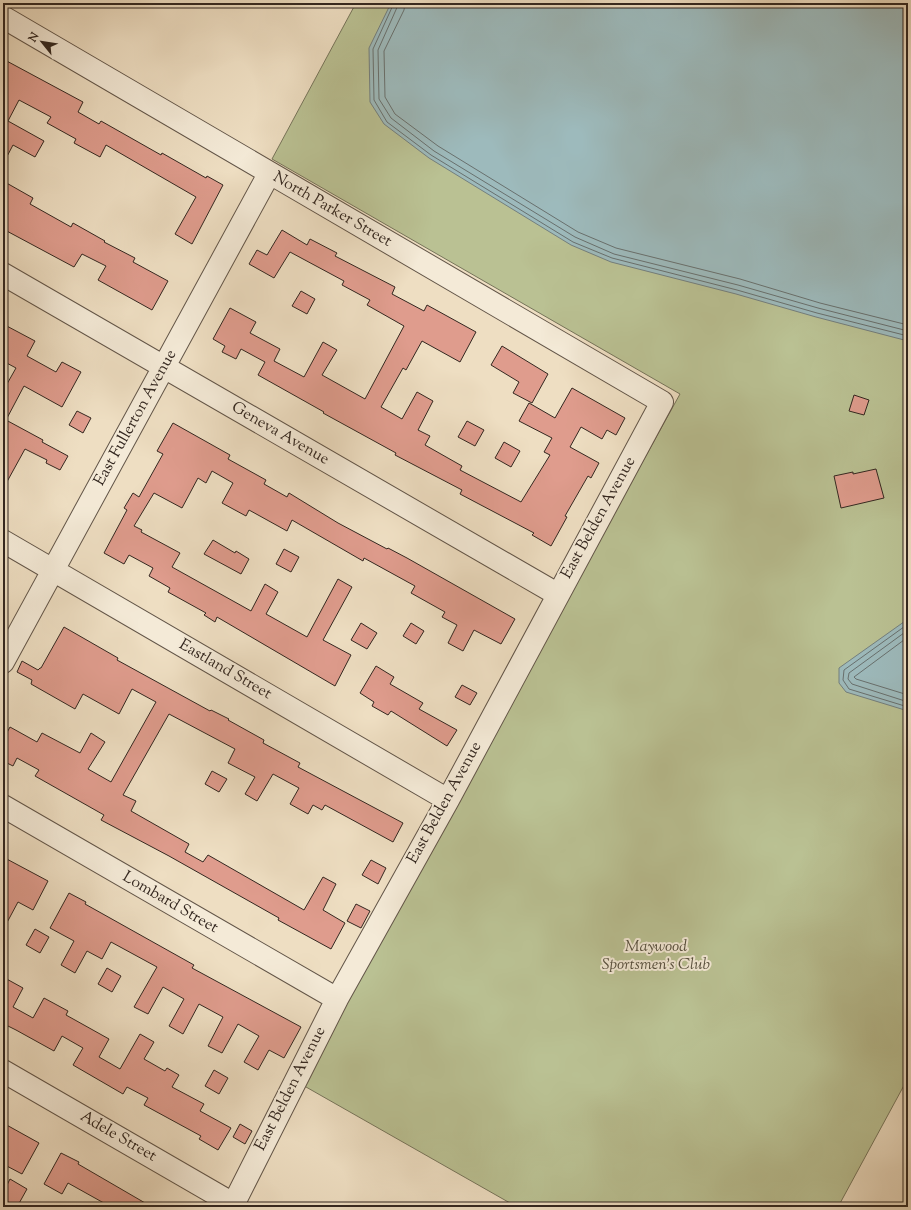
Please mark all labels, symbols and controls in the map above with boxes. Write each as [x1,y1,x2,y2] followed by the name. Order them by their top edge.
[22,22,62,62] north arrow
[25,30,43,46] text: N
[268,167,396,254] street label: North Parker Street
[89,346,183,490] street label: East Fullerton Avenue
[227,397,333,471] street label: Geneva Avenue
[556,453,642,583] street label: East Belden Avenue
[174,634,276,706] street label: Eastland Street
[402,738,488,868] street label: East Belden Avenue
[118,866,223,940] street label: Lombard Street
[602,936,711,977] park label: Maywood Sportsmen's Club
[250,1023,332,1155] street label: East Belden Avenue
[75,1106,161,1168] street label: Adele Street

